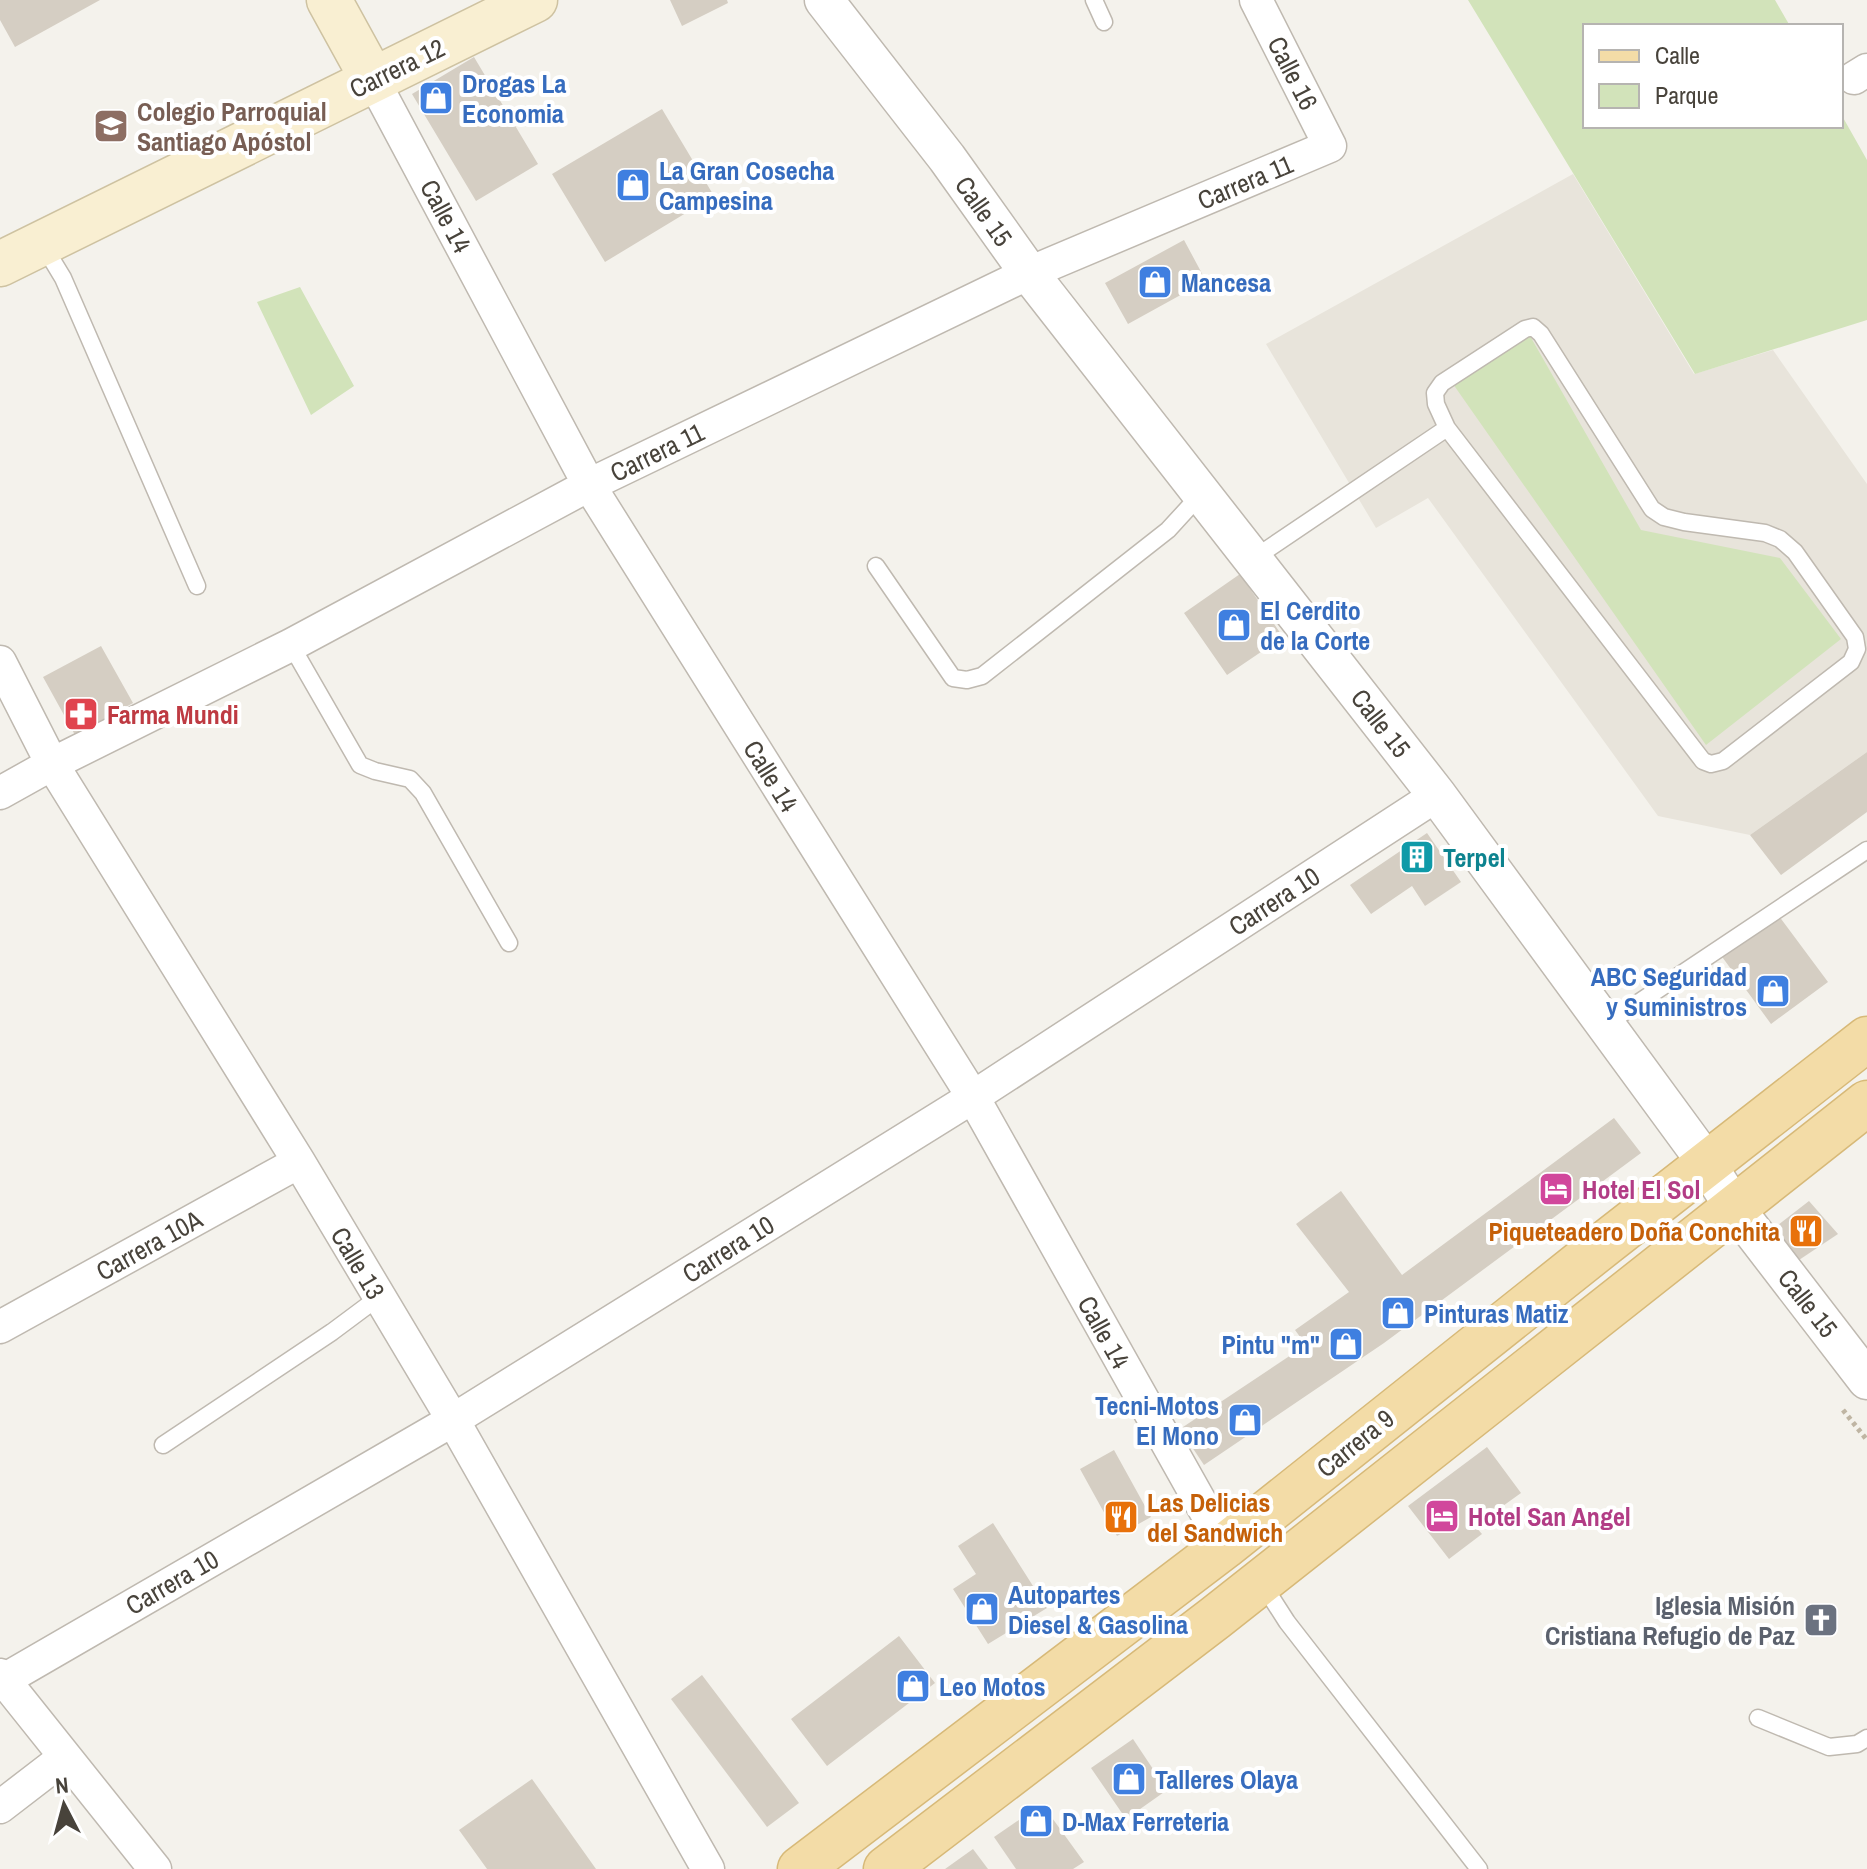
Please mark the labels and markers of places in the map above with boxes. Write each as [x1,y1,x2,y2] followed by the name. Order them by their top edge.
[462,66,566,131] place label: Drogas La Economia
[417,79,455,117] shop icon: Drogas La Economia
[137,94,327,159] place label: Colegio Parroquial Santiago Apóstol
[92,107,130,145] school or university icon: Colegio Parroquial Santiago Apóstol
[659,153,835,218] place label: La Gran Cosecha Campesina
[614,166,652,204] shop icon: La Gran Cosecha Campesina
[1136,263,1174,301] shop icon: Mancesa
[1181,265,1271,300] place label: Mancesa
[1260,593,1370,658] place label: El Cerdito de la Corte
[1215,606,1253,644] shop icon: El Cerdito de la Corte
[62,695,100,733] pharmacy icon: Farma Mundi
[107,697,239,732] place label: Farma Mundi
[1398,838,1436,876] building icon: Terpel
[1443,840,1505,875] place label: Terpel
[1591,959,1747,1024] place label: ABC Seguridad y Suministros
[1754,972,1792,1010] shop icon: ABC Seguridad y Suministros
[1537,1170,1575,1208] hotel icon: Hotel El Sol
[1582,1172,1700,1207] place label: Hotel El Sol
[1787,1212,1825,1250] restaurant icon: Piqueteadero Doña Conchita
[1489,1214,1780,1249] place label: Piqueteadero Doña Conchita
[1379,1294,1417,1332] shop icon: Pinturas Matiz
[1424,1296,1569,1331] place label: Pinturas Matiz
[1327,1325,1365,1363] shop icon: Pintu "m"
[1222,1327,1320,1362] place label: Pintu "m"
[1095,1388,1219,1453] place label: Tecni-Motos El Mono
[1226,1401,1264,1439] shop icon: Tecni-Motos El Mono
[1147,1485,1283,1550] place label: Las Delicias del Sandwich
[1423,1497,1461,1535] hotel icon: Hotel San Angel
[1102,1498,1140,1536] restaurant icon: Las Delicias del Sandwich
[1468,1499,1631,1534] place label: Hotel San Angel
[1008,1577,1188,1642] place label: Autopartes Diesel & Gasolina
[1545,1588,1795,1653] place label: Iglesia Misión Cristiana Refugio de Paz
[963,1590,1001,1628] shop icon: Autopartes Diesel & Gasolina
[1802,1601,1840,1639] church icon: Iglesia Misión Cristiana Refugio de Paz
[894,1667,932,1705] shop icon: Leo Motos
[939,1669,1046,1704] place label: Leo Motos
[1110,1760,1148,1798] shop icon: Talleres Olaya
[1155,1762,1298,1797] place label: Talleres Olaya
[1017,1802,1055,1840] shop icon: D-Max Ferreteria
[1062,1804,1229,1839] place label: D-Max Ferreteria

